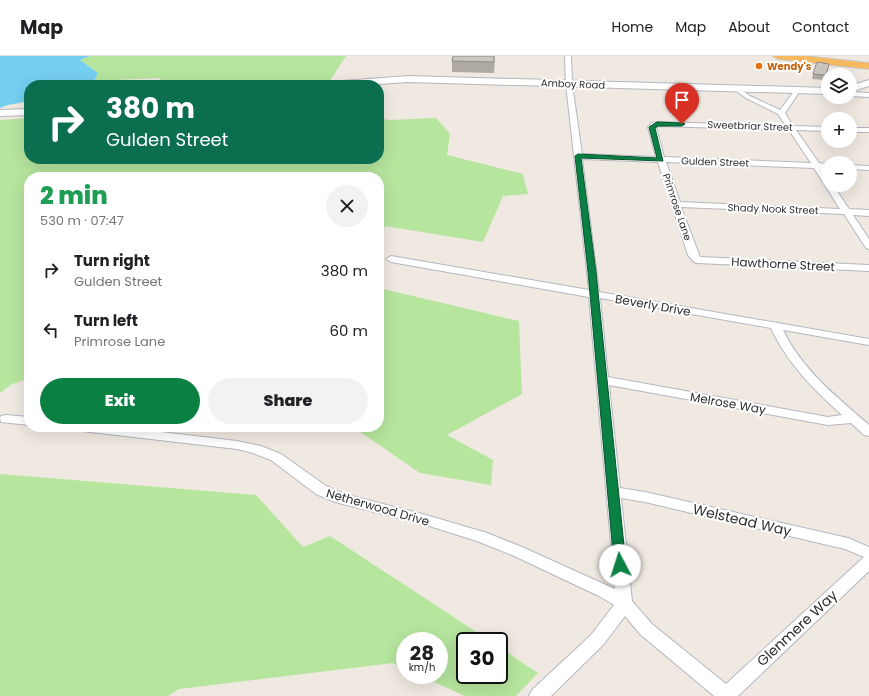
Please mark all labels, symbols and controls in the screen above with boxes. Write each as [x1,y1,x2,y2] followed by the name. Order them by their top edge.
[20,14,63,41] text: Map
[611,17,653,37] text: Home
[675,17,706,37] text: Map
[728,17,770,37] text: About
[792,17,849,37] text: Contact
[767,59,812,74] place label: Wendy's
[754,61,764,71] marker: Wendy's
[821,68,857,192] map controls
[821,68,857,104] button: layers
[541,75,605,93] street label: Amboy Road
[665,83,699,124] pin
[106,89,195,128] text: 380 m
[671,89,693,111] icon: arrive
[40,96,92,148] icon: right
[821,112,857,148] button: +
[707,117,793,135] street label: Sweetbriar Street
[106,127,228,152] text: Gulden Street
[681,153,750,171] street label: Gulden Street
[821,156,857,192] button: −
[658,171,696,243] street label: Primrose Lane
[40,179,108,212] text: 2 min
[326,185,368,227] button: close
[727,200,819,218] street label: Shady Nook Street
[40,211,124,230] text: 530 m · 07:47
[74,250,150,271] text: Turn right
[731,253,835,275] street label: Hawthorne Street
[40,259,62,281] icon: right
[321,260,368,281] text: 380 m
[74,272,162,291] text: Gulden Street
[614,290,692,320] street label: Beverly Drive
[74,310,138,331] text: Turn left
[40,319,62,341] icon: left
[330,320,368,341] text: 60 m
[74,332,165,351] text: Primrose Lane
[40,378,200,424] button: Exit
[208,378,368,424] button: Share
[689,388,767,418] street label: Melrose Way
[324,484,432,530] street label: Netherwood Drive
[691,499,793,541] street label: Welstead Way
[599,544,641,586] position arrow
[752,585,842,671] street label: Glenmere Way
[456,632,508,684] speed limit sign: 30
[410,639,434,667] text: 28
[409,660,435,675] text: km/h

